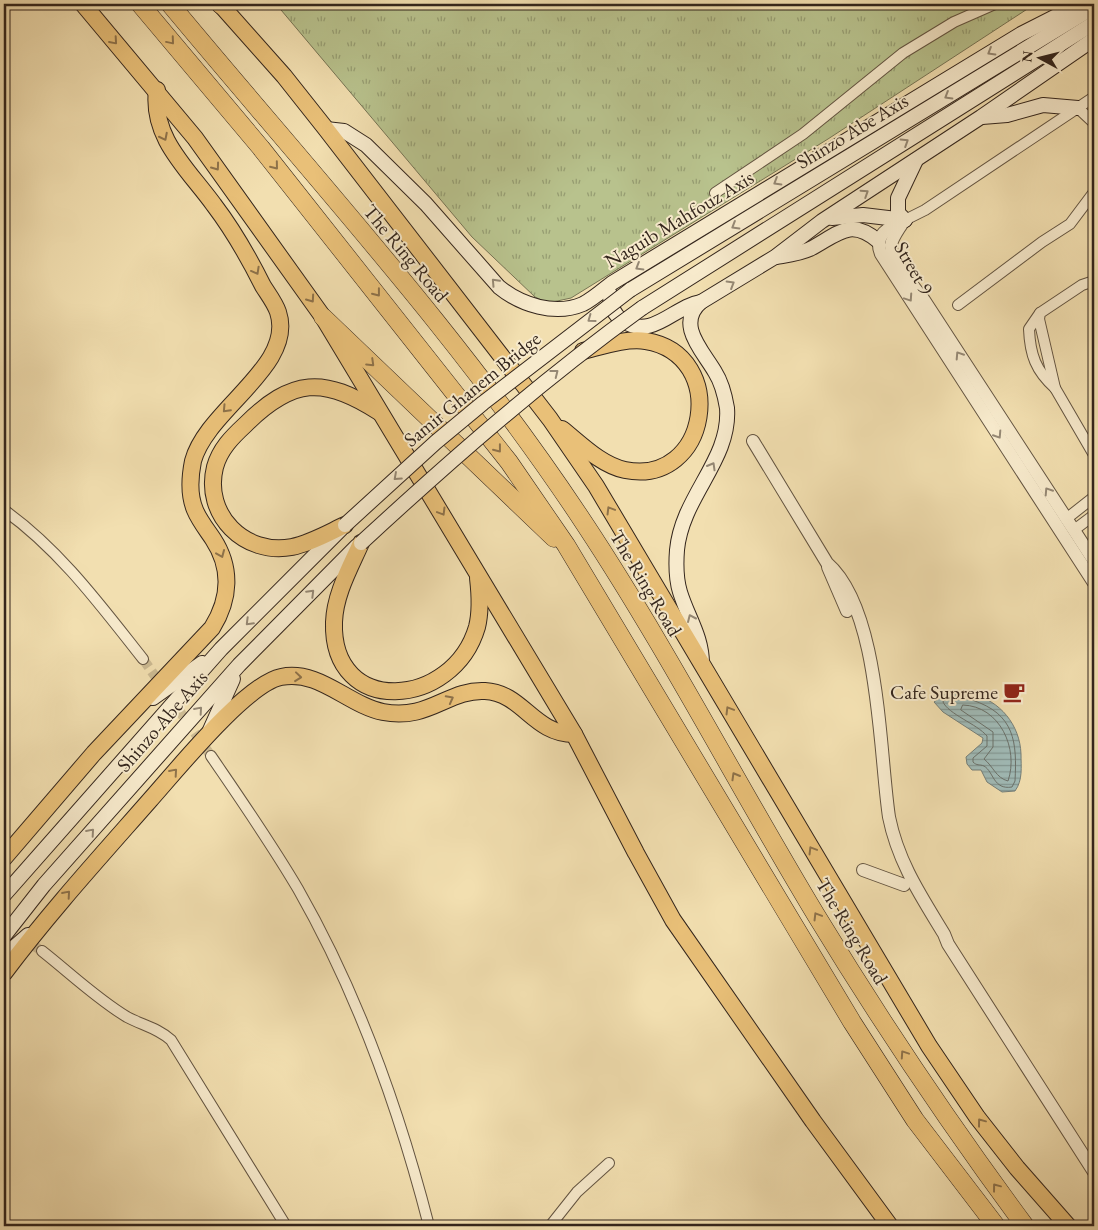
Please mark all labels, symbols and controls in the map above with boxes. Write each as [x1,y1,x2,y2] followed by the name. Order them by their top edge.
[1016,32,1066,82] north arrow
[108,35,117,44] one-way arrow
[166,36,175,45] one-way arrow
[987,46,996,56] one-way arrow
[1017,49,1037,63] text: N
[791,87,913,175] street label: Shinzo Abe Axis
[945,90,954,99] one-way arrow
[158,132,168,141] one-way arrow
[900,138,909,148] one-way arrow
[270,160,278,169] one-way arrow
[211,161,219,170] one-way arrow
[600,164,758,274] street label: Naguib Mahfouz Axis
[774,176,783,186] one-way arrow
[860,189,869,199] one-way arrow
[358,199,455,308] street label: The Ring Road
[731,220,740,230] one-way arrow
[888,237,940,300] street label: Street 9
[635,261,644,271] one-way arrow
[249,266,259,275] one-way arrow
[492,279,501,288] one-way arrow
[726,280,735,290] one-way arrow
[371,287,379,296] one-way arrow
[903,293,912,302] one-way arrow
[305,294,314,303] one-way arrow
[588,314,597,322] one-way arrow
[398,326,546,452] street label: Samir Ghanem Bridge
[956,351,966,360] one-way arrow
[365,357,374,366] one-way arrow
[550,369,559,378] one-way arrow
[223,404,232,413] one-way arrow
[991,429,1001,438] one-way arrow
[493,443,501,452] one-way arrow
[705,462,715,471] one-way arrow
[394,471,403,480] one-way arrow
[1045,487,1054,497] one-way arrow
[435,507,445,516] one-way arrow
[607,507,617,516] one-way arrow
[604,525,688,642] street label: The Ring Road
[214,549,225,558] one-way arrow
[305,589,314,598] one-way arrow
[687,614,698,623] one-way arrow
[246,616,255,625] one-way arrow
[111,665,213,777] street label: Shinzo Abe Axis
[295,671,303,682] one-way arrow
[890,679,998,705] place label: Cafe Supreme
[1001,679,1027,705] cafe icon: Cafe Supreme
[445,695,454,705] one-way arrow
[193,707,201,716] one-way arrow
[725,707,735,716] one-way arrow
[168,769,177,778] one-way arrow
[731,773,741,782] one-way arrow
[85,828,94,837] one-way arrow
[808,846,818,855] one-way arrow
[810,873,894,990] street label: The Ring Road
[61,891,70,900] one-way arrow
[813,913,823,922] one-way arrow
[901,1050,910,1059] one-way arrow
[978,1119,986,1128] one-way arrow
[994,1184,1002,1193] one-way arrow

